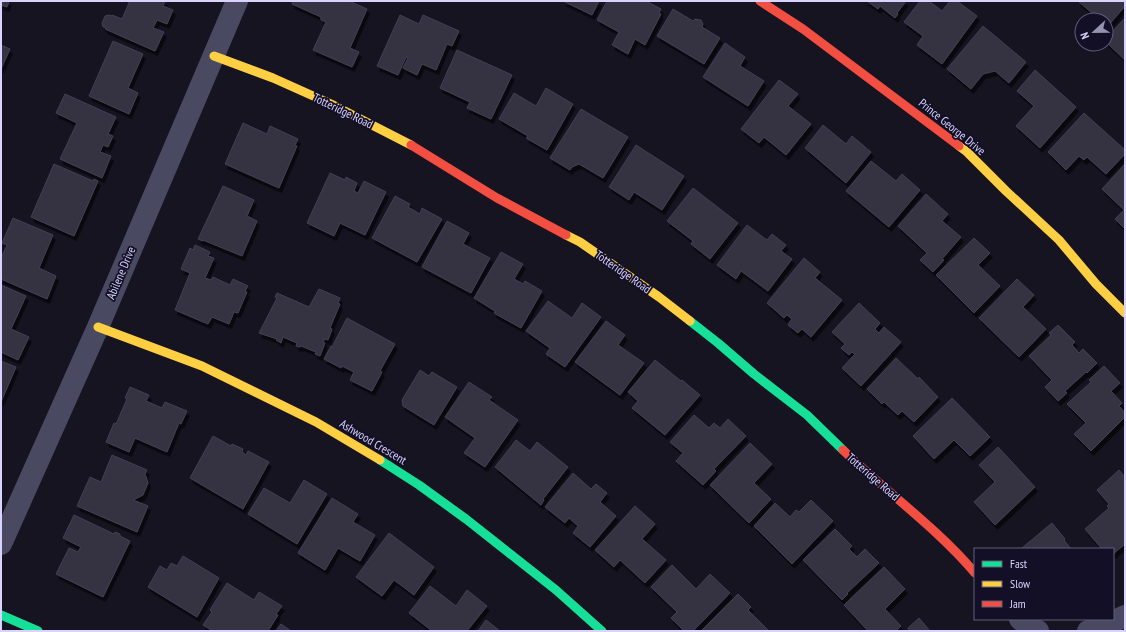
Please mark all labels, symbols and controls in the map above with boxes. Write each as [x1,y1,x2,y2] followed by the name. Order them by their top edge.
[1074,12,1114,52] north arrow
[1077,30,1092,41] text: N
[311,90,376,132] street label: Totteridge Road
[916,95,989,158] street label: Prince George Drive
[103,244,138,301] street label: Abilene Drive
[592,247,654,296] street label: Totteridge Road
[337,416,410,468] street label: Ashwood Crescent
[844,450,903,504] street label: Totteridge Road
[974,548,1114,620] legend
[1010,556,1028,571] text: Fast
[1010,576,1031,591] text: Slow
[1009,596,1026,611] text: Jam

